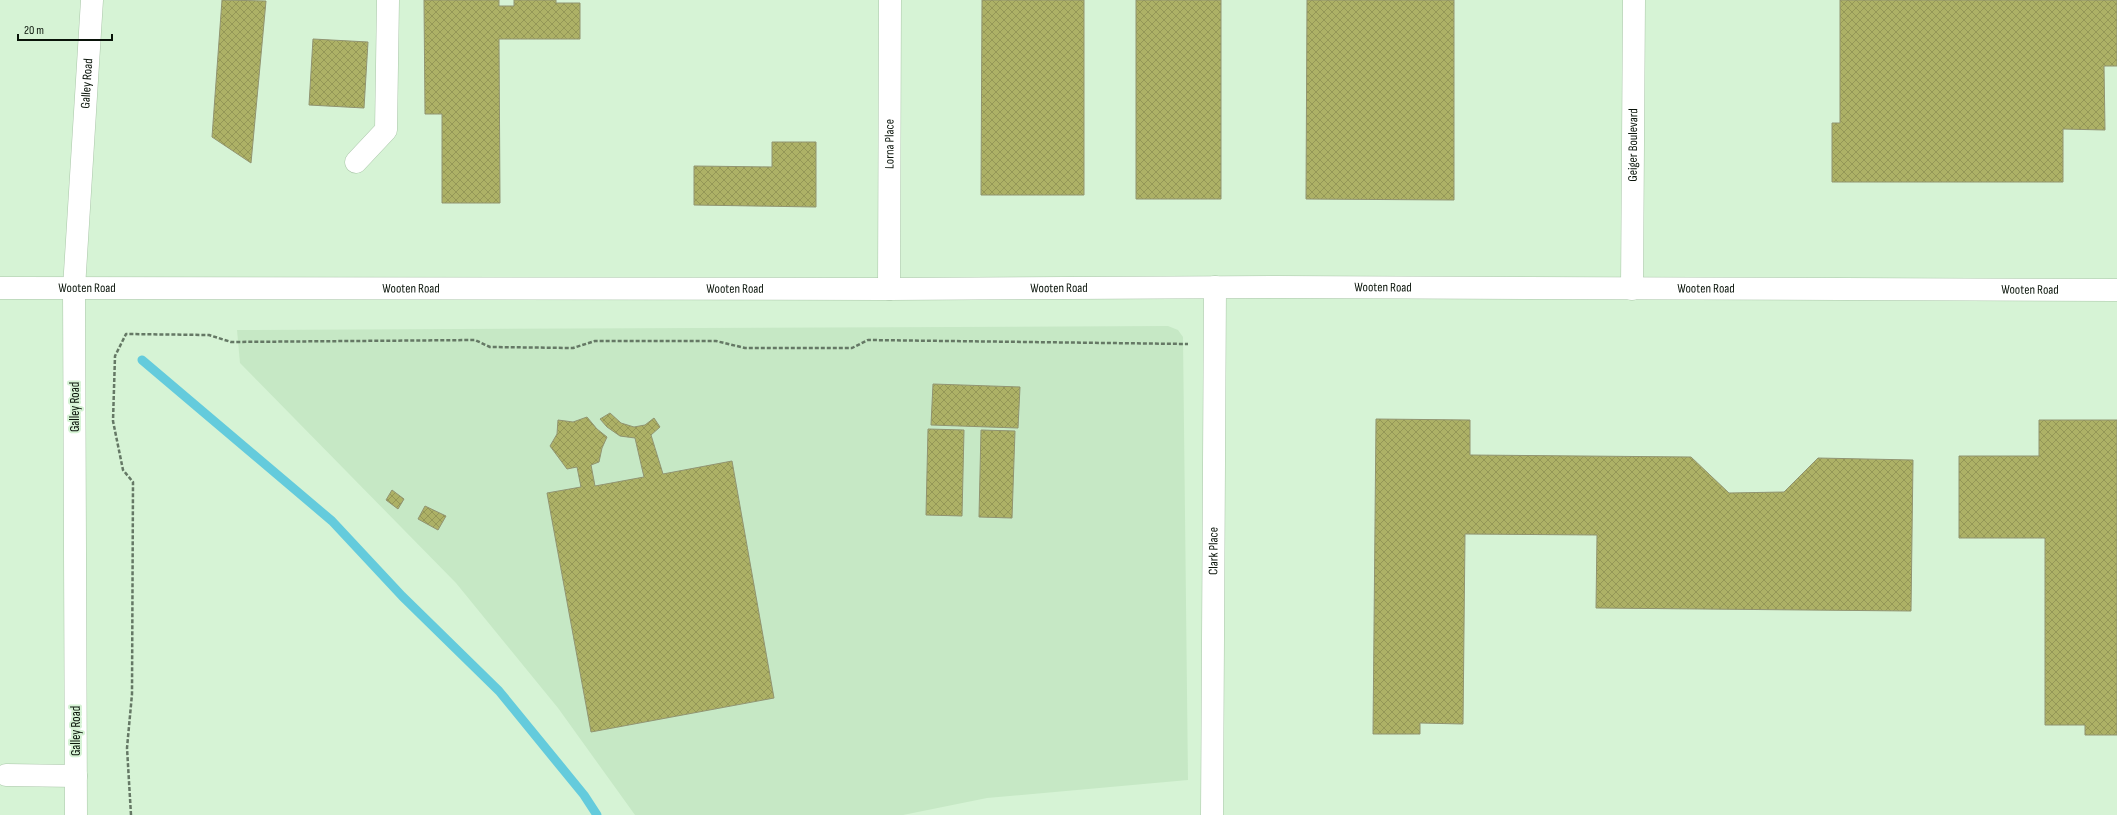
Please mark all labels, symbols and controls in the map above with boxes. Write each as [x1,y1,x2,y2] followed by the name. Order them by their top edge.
[18,16,112,42] scale bar
[24,23,44,38] text: 20 m
[77,58,96,109] street label: Galley Road
[1625,108,1641,182] street label: Geiger Boulevard
[881,119,898,169] street label: Lorna Place
[1354,279,1412,295] street label: Wooten Road
[58,280,116,296] street label: Wooten Road
[382,280,440,296] street label: Wooten Road
[1030,280,1088,296] street label: Wooten Road
[1677,280,1735,297] street label: Wooten Road
[706,281,764,297] street label: Wooten Road
[2001,282,2059,298] street label: Wooten Road
[67,382,83,432] street label: Galley Road
[1205,527,1222,575] street label: Clark Place
[68,706,84,756] street label: Galley Road

